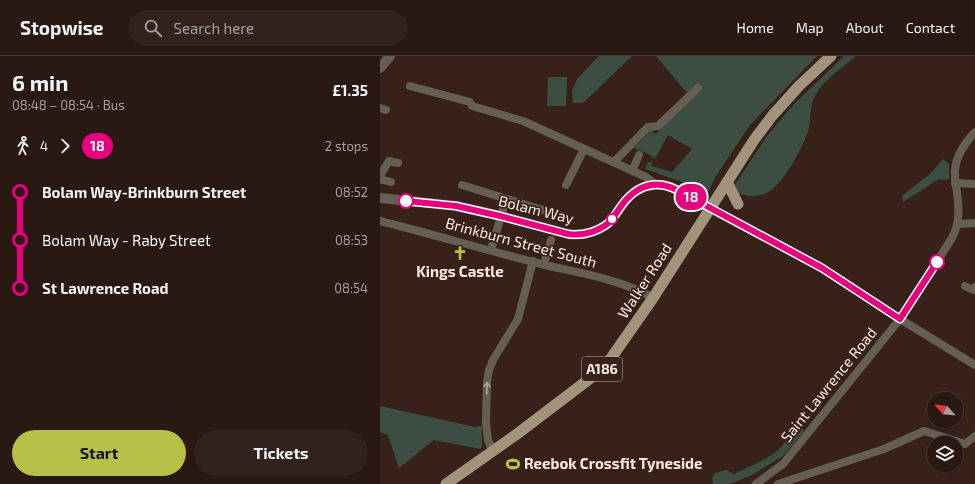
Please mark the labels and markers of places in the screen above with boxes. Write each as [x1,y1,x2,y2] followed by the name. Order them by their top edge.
[398,193,414,209] unlabelled marker
[606,213,618,225] unlabelled marker
[452,245,468,261] church icon: Kings Castle
[929,254,945,270] unlabelled marker
[416,262,504,280] place label: Kings Castle
[524,454,702,473] place label: Reebok Crossfit Tyneside
[505,456,521,472] sports icon: Reebok Crossfit Tyneside

